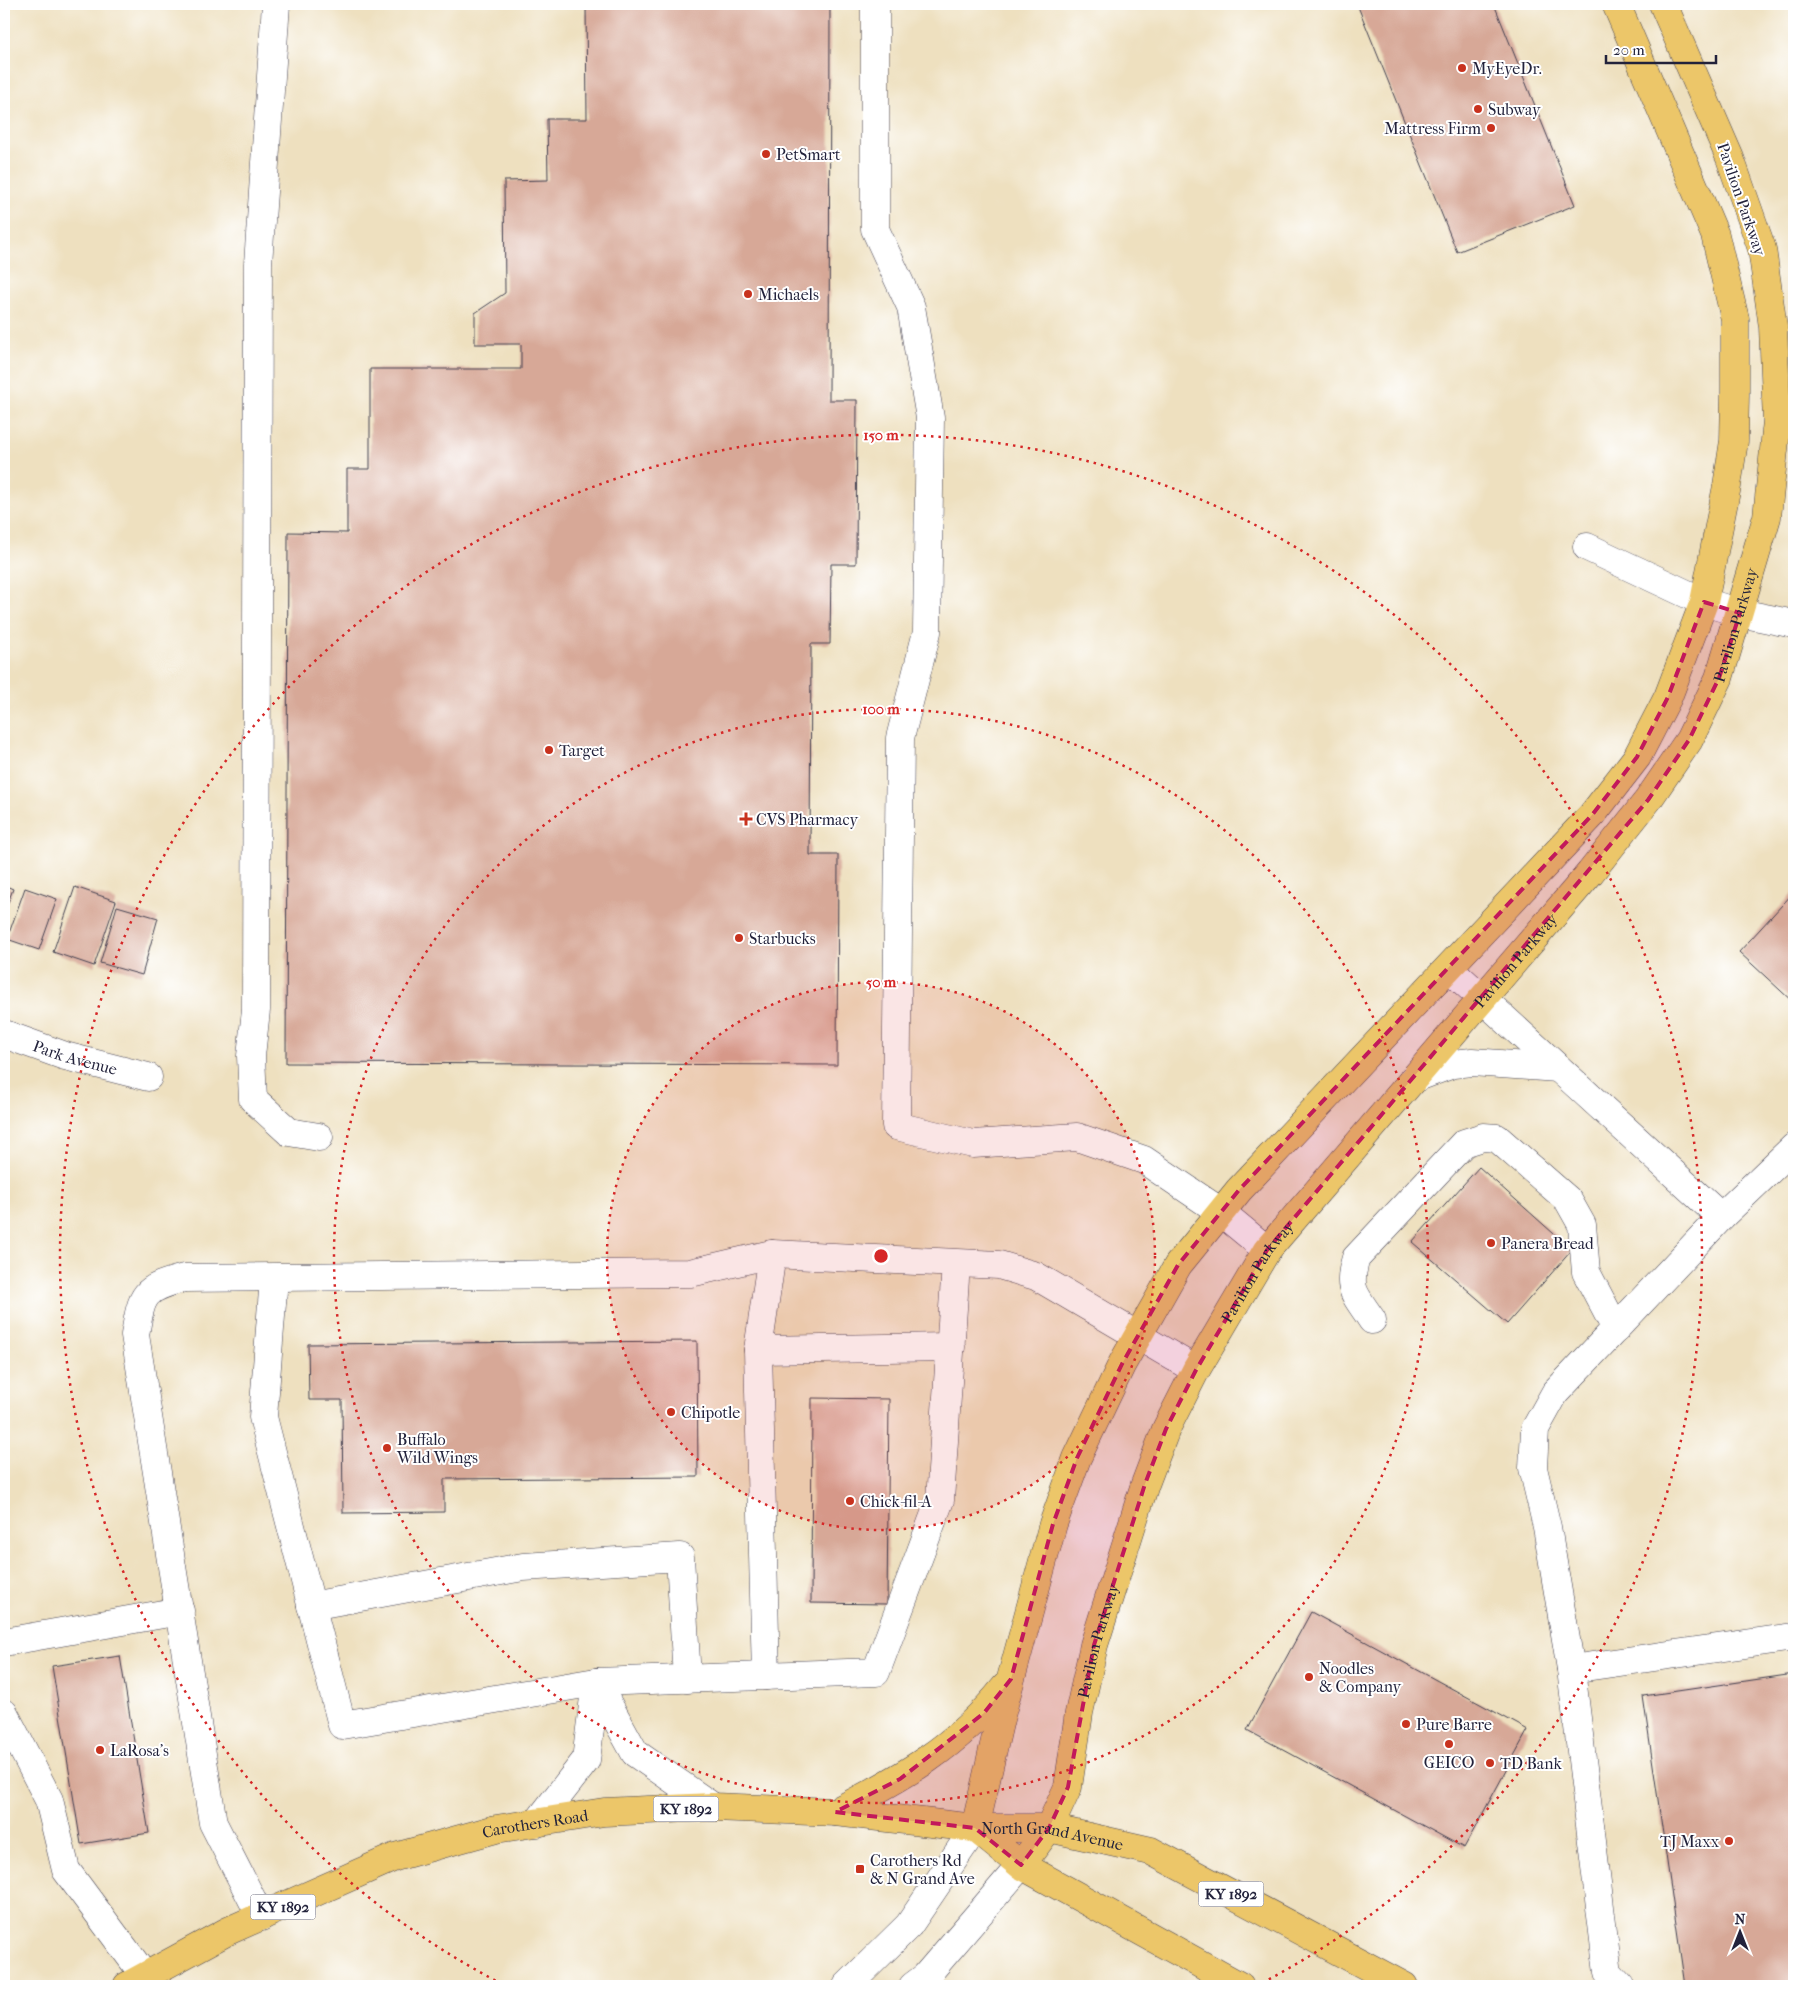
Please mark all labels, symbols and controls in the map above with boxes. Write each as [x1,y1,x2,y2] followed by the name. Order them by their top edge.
[1606,32,1716,64] scale bar
[1613,41,1645,59] text: 20 m
[1472,59,1542,78] place label: MyEyeDr.
[1456,62,1468,74] marker: MyEyeDr.
[1488,100,1541,119] place label: Subway
[1472,103,1484,115] marker: Subway
[1384,119,1482,138] place label: Mattress Firm
[1485,122,1497,134] marker: Mattress Firm
[1713,140,1770,259] street label: Pavilion Parkway
[776,145,841,164] place label: PetSmart
[760,148,772,160] marker: PetSmart
[758,285,819,304] place label: Michaels
[742,288,754,300] marker: Michaels
[863,426,899,444] text: 150 m
[1709,565,1761,685] street label: Pavilion Parkway
[862,700,900,718] text: 100 m
[559,741,605,760] place label: Target
[543,744,555,756] marker: Target
[756,810,858,829] place label: CVS Pharmacy
[740,813,752,825] marker: CVS Pharmacy
[1470,909,1562,1012] street label: Pavilion Parkway
[749,929,816,948] place label: Starbucks
[733,932,745,944] marker: Starbucks
[866,973,897,991] text: 50 m
[30,1036,119,1079] street label: Park Avenue
[1217,1217,1298,1326] street label: Pavilion Parkway
[1501,1234,1594,1253] place label: Panera Bread
[1485,1237,1497,1249] marker: Panera Bread
[872,1247,890,1265] centre of rings
[681,1403,740,1422] place label: Chipotle
[665,1406,677,1418] marker: Chipotle
[396,1430,478,1467] place label: Buffalo Wild Wings
[381,1442,393,1454] marker: Buffalo Wild Wings
[860,1492,932,1511] place label: Chick-fil-A
[844,1495,856,1507] marker: Chick-fil-A
[1074,1581,1123,1700] street label: Pavilion Parkway
[1319,1659,1402,1696] place label: Noodles & Company
[1303,1671,1315,1683] marker: Noodles & Company
[1416,1715,1492,1734] place label: Pure Barre
[1400,1718,1412,1730] marker: Pure Barre
[1443,1738,1455,1750] marker: GEICO
[110,1741,169,1760] place label: LaRosa's
[94,1744,106,1756] marker: LaRosa's
[1424,1753,1474,1772] place label: GEICO
[1500,1754,1563,1773] place label: TD Bank
[1484,1757,1496,1769] marker: TD Bank
[654,1796,718,1822] road number: KY 1892
[480,1806,590,1842] street label: Carothers Road
[981,1819,1125,1854] street label: North Grand Avenue
[1660,1832,1720,1851] place label: TJ Maxx
[1723,1835,1735,1847] marker: TJ Maxx
[870,1851,975,1888] place label: Carothers Rd & N Grand Ave
[854,1863,866,1875] marker: Carothers Rd & N Grand Ave
[1198,1882,1264,1906] road number: KY 1892
[250,1894,316,1920] road number: KY 1892
[1716,1908,1766,1958] north arrow
[1735,1911,1746,1928] text: N

